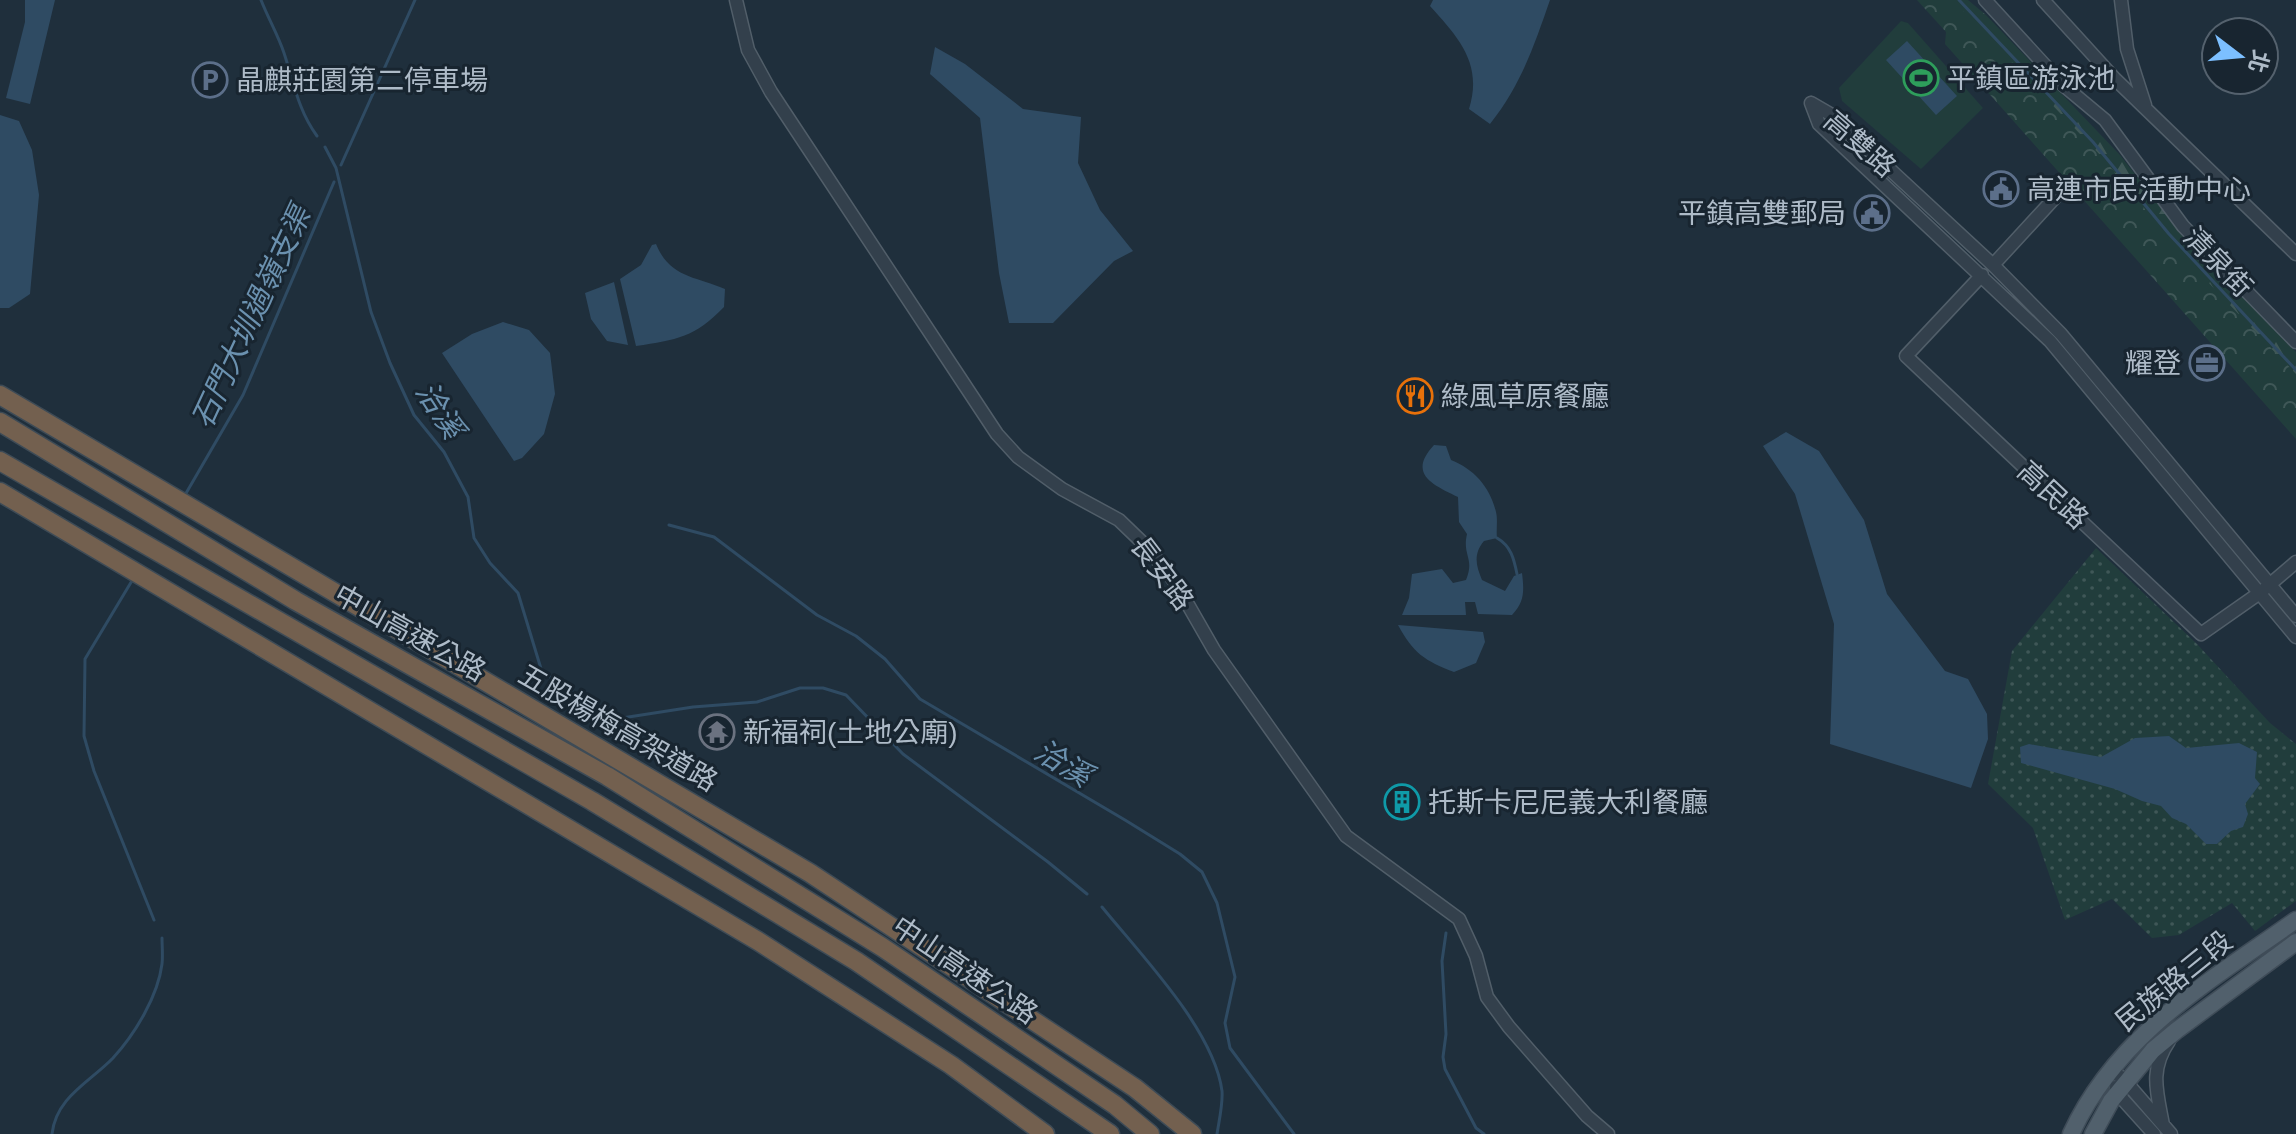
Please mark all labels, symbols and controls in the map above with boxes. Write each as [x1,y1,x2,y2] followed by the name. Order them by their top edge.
[2200,16,2280,96] north arrow
[2244,47,2274,75] text: 北
[1902,59,1940,97] sports icon: 平鎮區游泳池
[191,61,229,99] parking icon: 晶麒莊園第二停車場
[1947,63,2115,94] place label: 平鎮區游泳池
[236,65,488,96] place label: 晶麒莊園第二停車場
[1818,105,1902,183] street label: 高雙路
[1982,170,2020,208] public building icon: 高連市民活動中心
[2027,174,2251,205] place label: 高連市民活動中心
[1853,194,1891,232] public building icon: 平鎮高雙郵局
[185,198,318,433] water label: 石門大圳過嶺支渠
[1678,198,1846,229] place label: 平鎮高雙郵局
[2178,221,2258,303] street label: 清泉街
[2188,344,2226,382] office icon: 耀登
[2125,348,2181,379] place label: 耀登
[410,376,472,448] water label: 洽溪
[1396,377,1434,415] restaurant icon: 綠風草原餐廳
[1441,381,1609,412] place label: 綠風草原餐廳
[2012,455,2094,535] street label: 高民路
[1124,530,1200,616] street label: 長安路
[329,579,491,687] street label: 中山高速公路
[513,659,723,797] street label: 五股楊梅高架道路
[698,713,736,751] temple icon: 新福祠(土地公廟)
[743,717,958,748] place label: 新福祠(土地公廟)
[1029,733,1101,795] water label: 洽溪
[1383,783,1421,821] building icon: 托斯卡尼尼義大利餐廳
[1428,787,1708,818] place label: 托斯卡尼尼義大利餐廳
[887,910,1043,1030] street label: 中山高速公路
[2110,925,2238,1037] street label: 民族路三段

